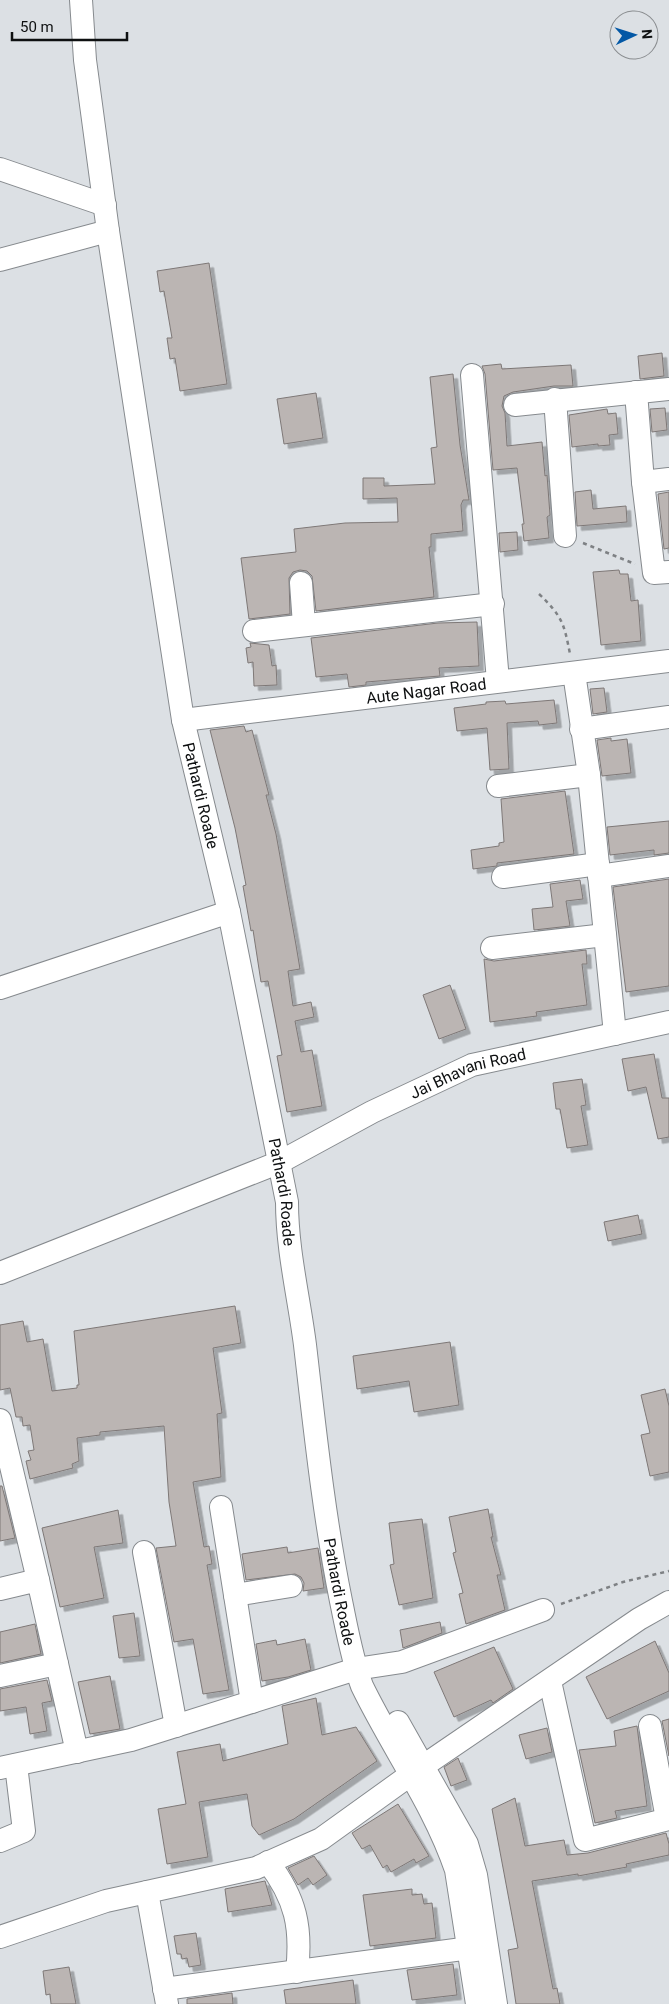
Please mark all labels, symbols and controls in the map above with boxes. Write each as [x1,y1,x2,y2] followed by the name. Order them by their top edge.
[12,10,128,42] scale bar
[609,10,659,60] north arrow
[20,18,54,36] text: 50 m
[639,29,655,40] text: N
[365,674,487,708] street label: Aute Nagar Road
[179,740,223,851] street label: Pathardi Roade
[407,1045,528,1103] street label: Jai Bhavani Road
[264,1137,299,1247] street label: Pathardi Roade
[320,1537,359,1647] street label: Pathardi Roade

